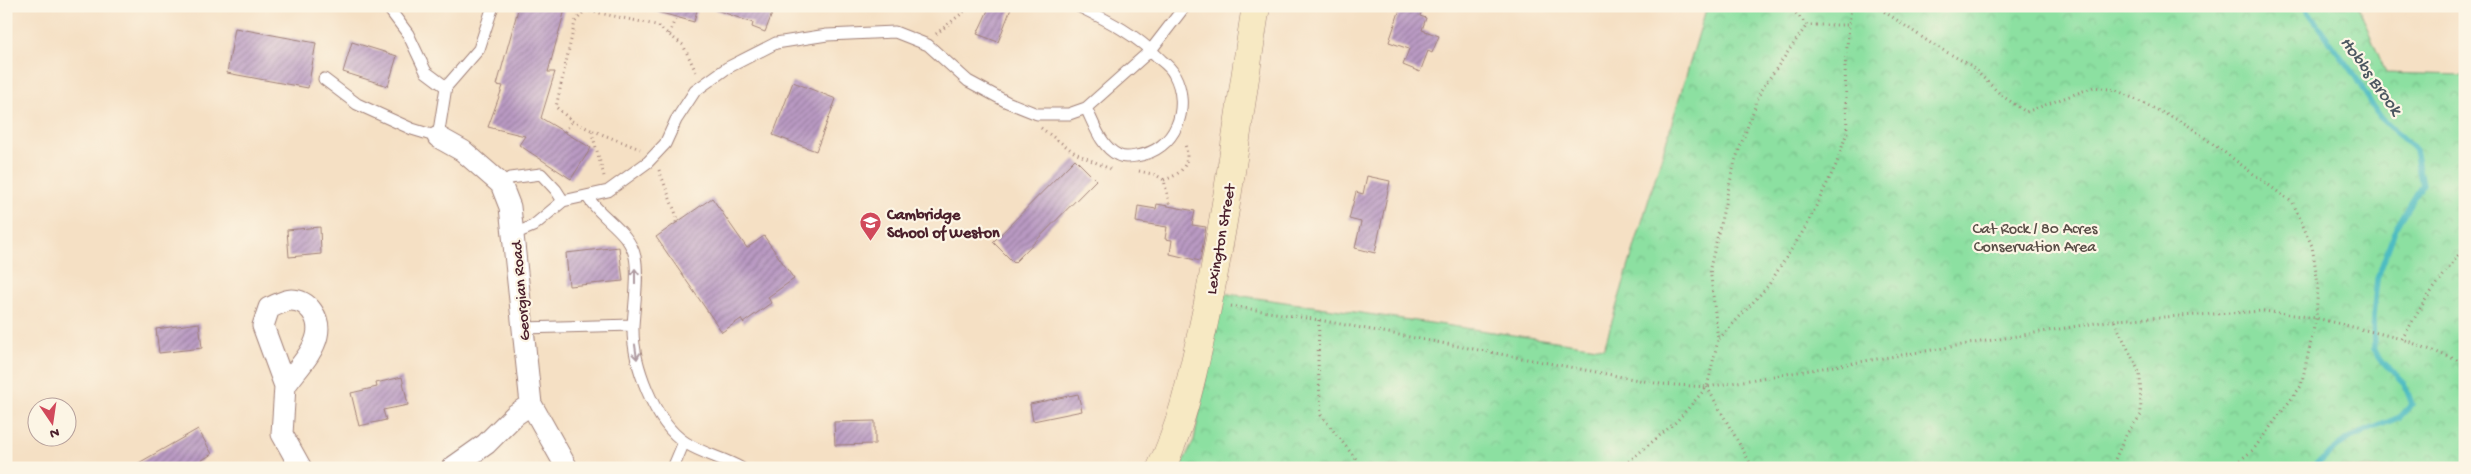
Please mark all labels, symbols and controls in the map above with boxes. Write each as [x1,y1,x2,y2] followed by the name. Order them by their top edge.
[2335,33,2407,121] water label: Hobbs Brook
[1203,182,1242,296] street label: Lexington Street
[886,207,1000,244] place label: Cambridge School of Weston
[859,210,883,241] school or university icon: Cambridge School of Weston
[1973,221,2099,258] park label: Cat Rock / 80 Acres Conservation Area
[509,238,536,341] street label: Georgian Road
[630,269,640,285] one-way arrow
[631,344,641,360] one-way arrow
[28,396,78,446] north arrow
[48,423,61,442] text: N

